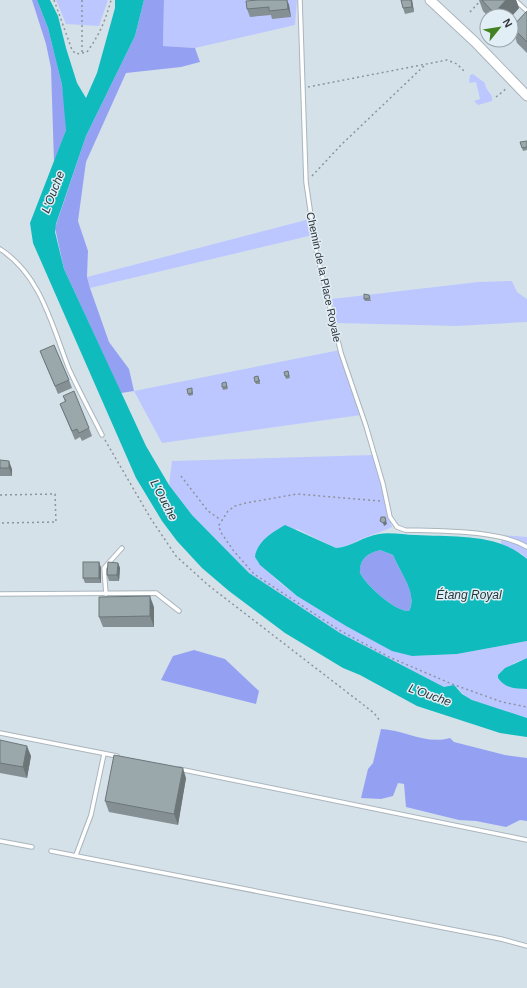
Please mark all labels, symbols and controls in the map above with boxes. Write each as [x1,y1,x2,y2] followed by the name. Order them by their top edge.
[479,8,519,48] north arrow
[500,17,515,29] text: N
[39,169,68,215] water label: L'Ouche
[304,211,344,343] street label: Chemin de la Place Royale
[147,477,181,523] water label: L'Ouche
[436,587,502,602] water label: Étang Royal
[407,681,454,709] water label: L'Ouche

